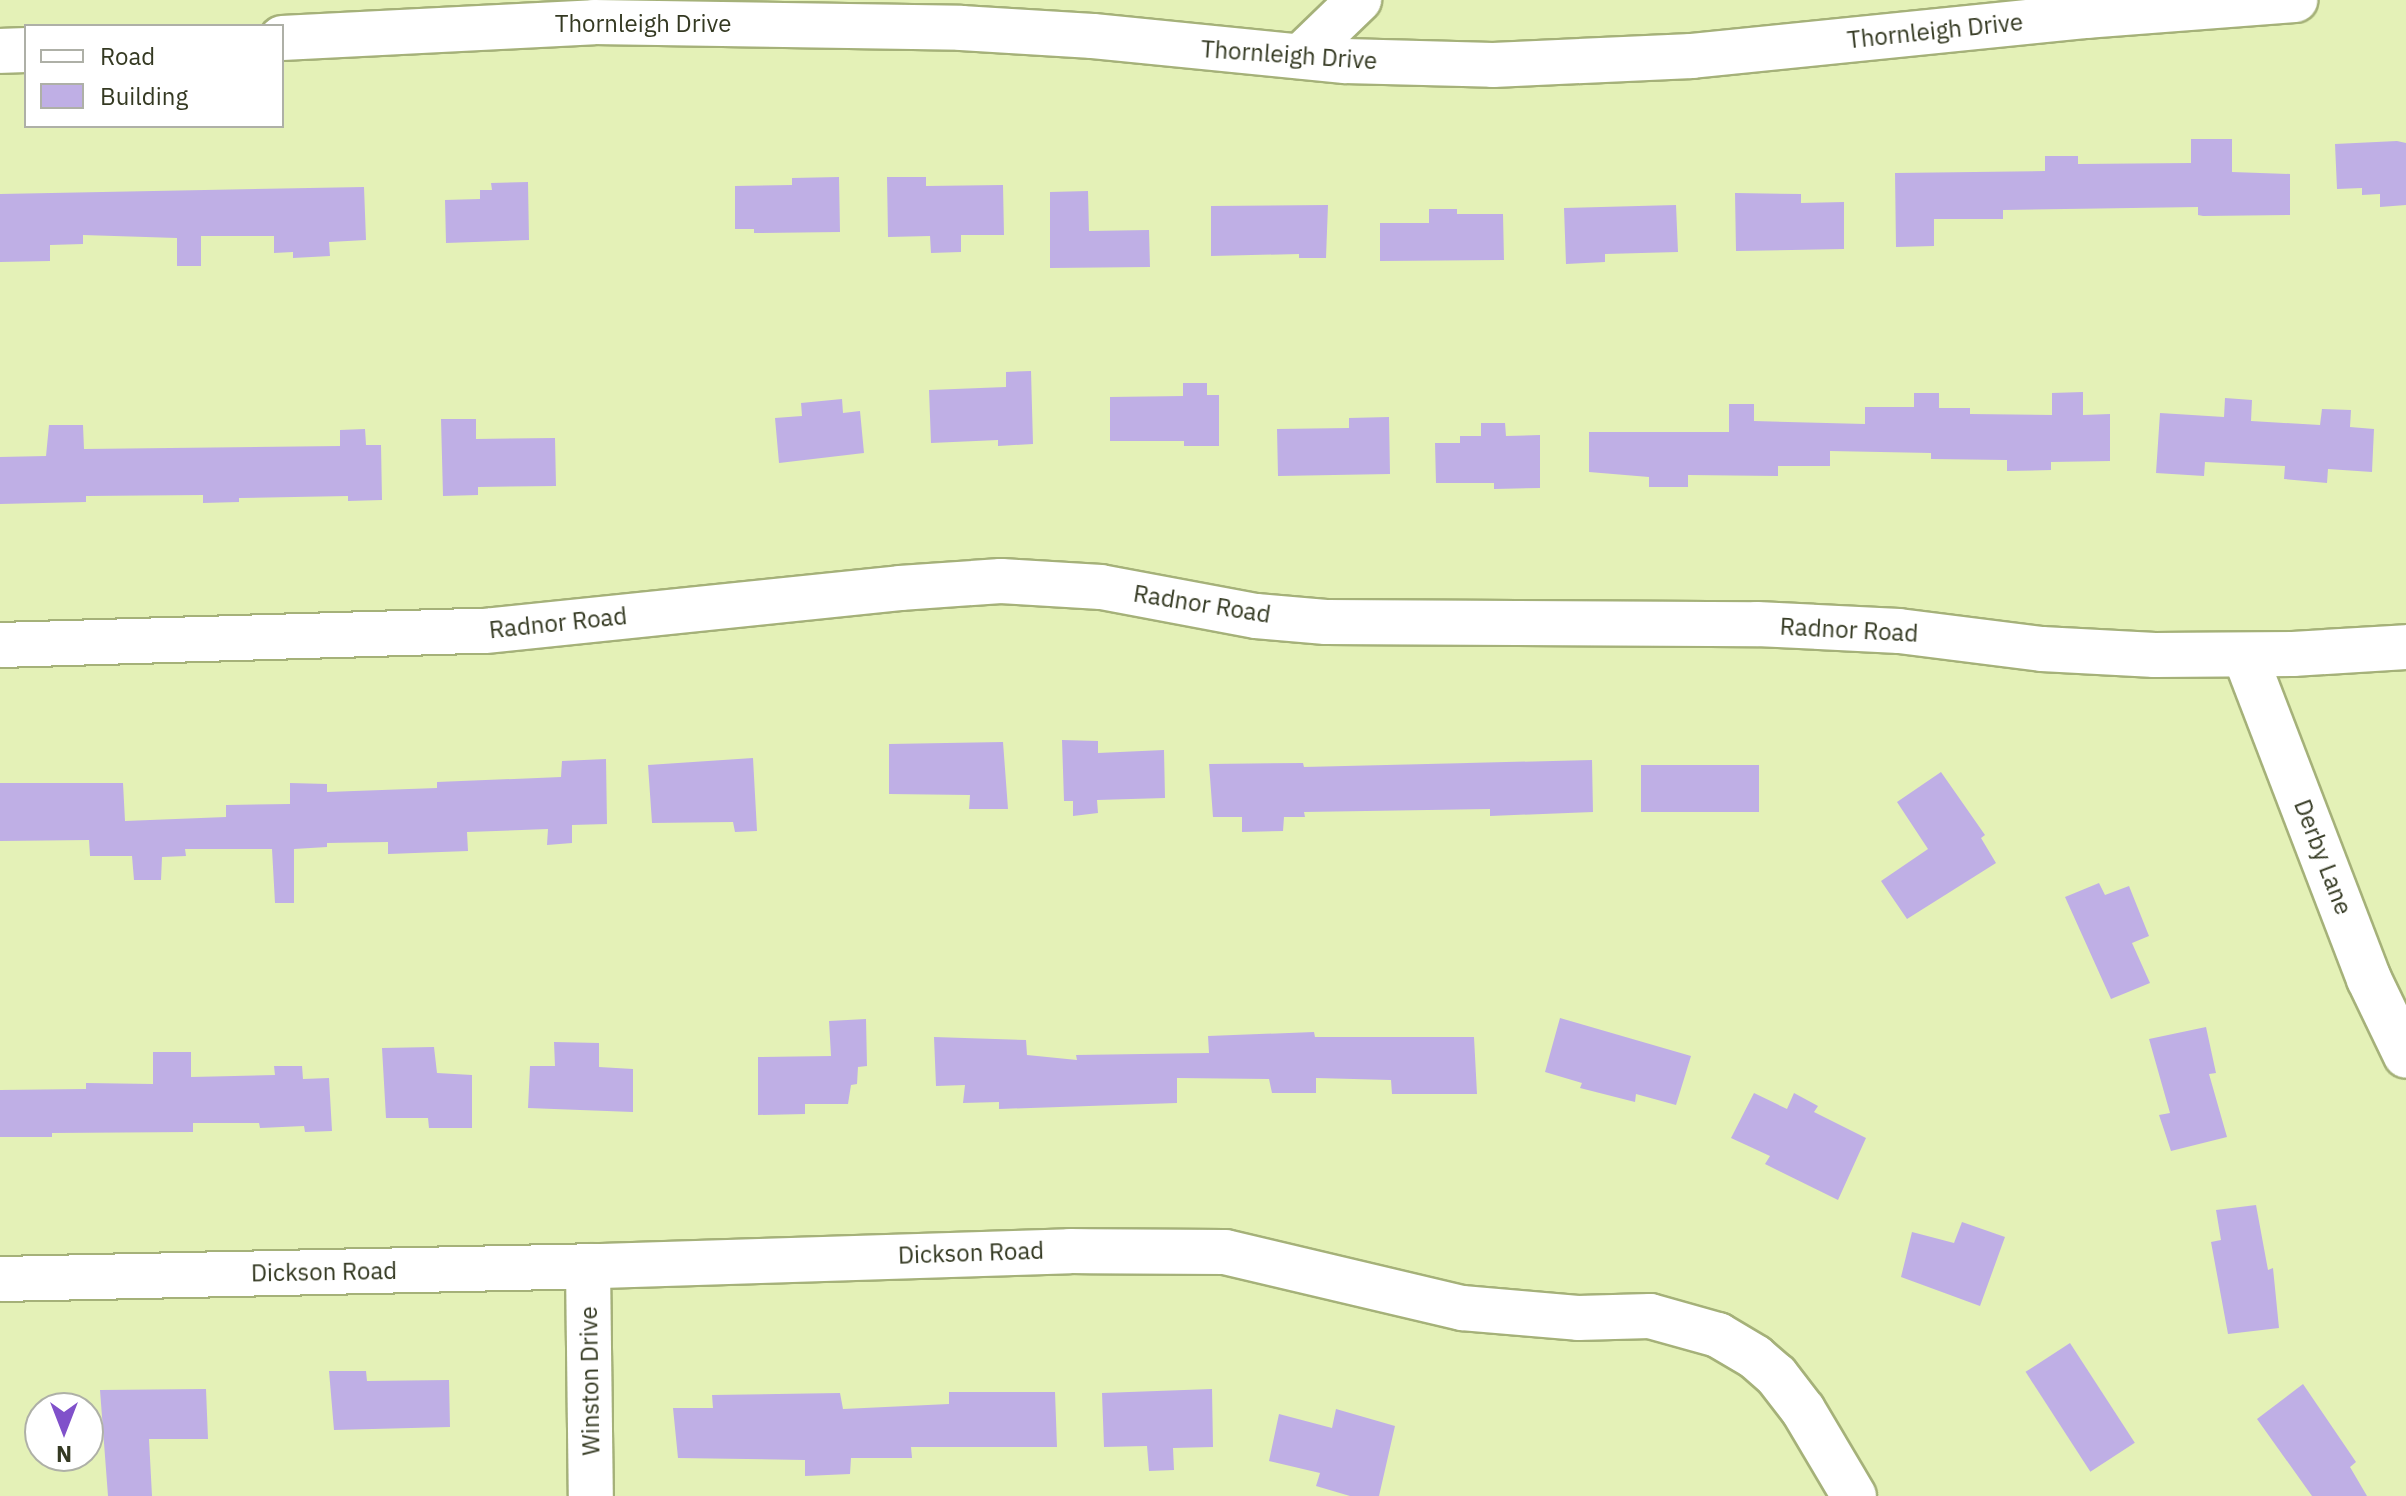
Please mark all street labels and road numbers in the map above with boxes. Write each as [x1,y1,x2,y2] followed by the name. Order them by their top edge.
[1846,7,2024,55] street label: Thornleigh Drive
[555,10,731,38] street label: Thornleigh Drive
[1200,34,1378,76] street label: Thornleigh Drive
[1131,579,1273,629] street label: Radnor Road
[488,601,628,645] street label: Radnor Road
[1779,612,1919,648] street label: Radnor Road
[2288,795,2358,919] street label: Derby Lane
[897,1236,1045,1270] street label: Dickson Road
[251,1256,397,1288] street label: Dickson Road
[574,1306,606,1456] street label: Winston Drive

